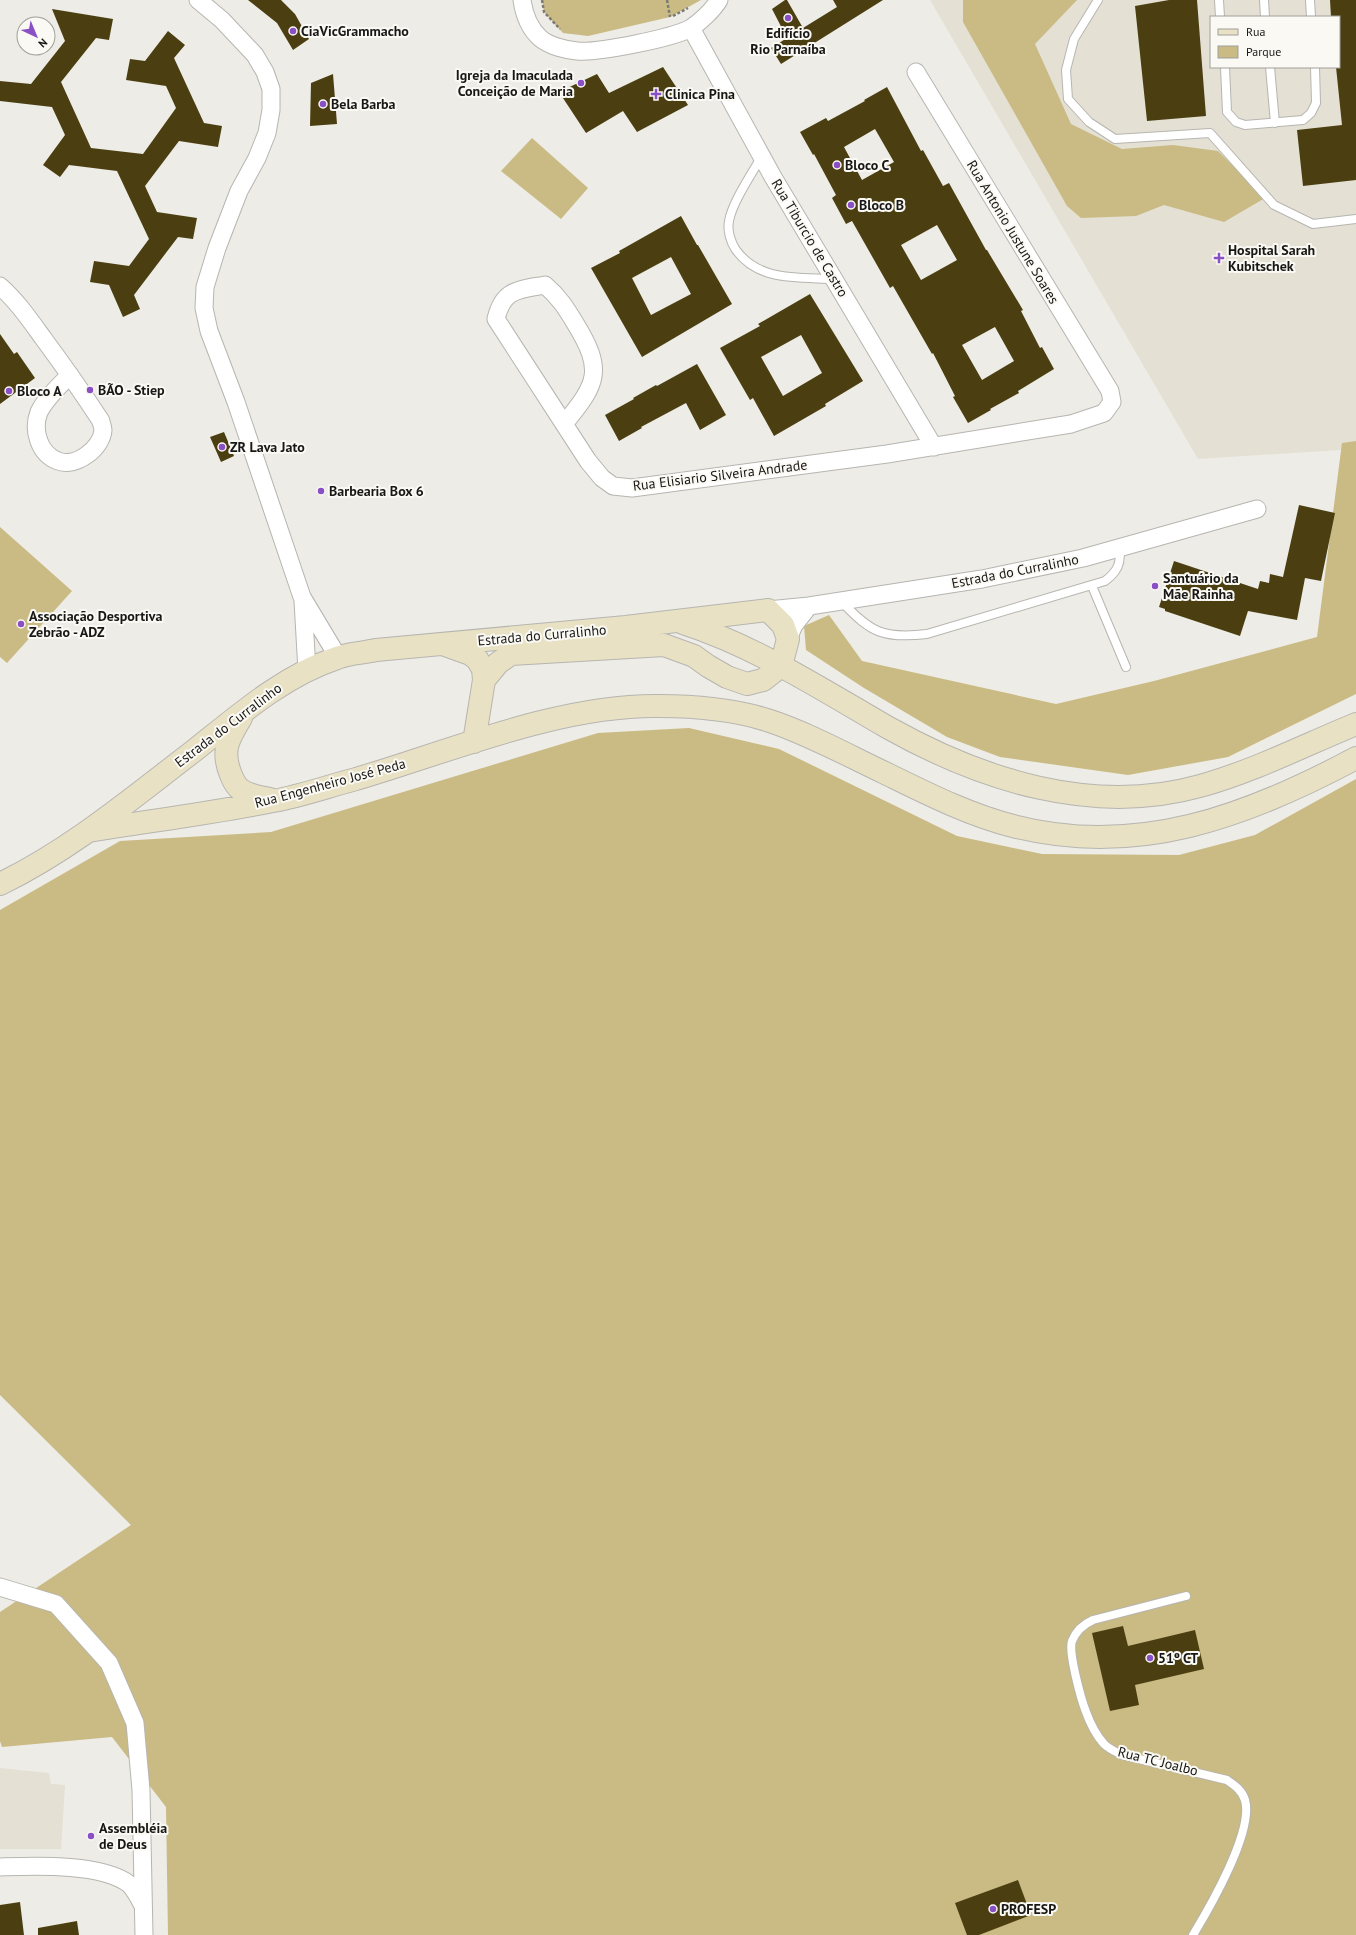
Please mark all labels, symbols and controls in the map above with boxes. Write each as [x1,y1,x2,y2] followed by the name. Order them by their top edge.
[783,13,793,23] marker: Edifício Rio Parnaíba
[16,16,56,56] north arrow
[1210,16,1340,68] legend
[301,22,409,40] place label: CiaVicGrammacho
[750,24,826,58] place label: Edifício Rio Parnaíba
[1246,24,1265,39] text: Rua
[288,26,298,36] marker: CiaVicGrammacho
[35,36,50,51] text: N
[1246,44,1281,59] text: Parque
[456,66,573,100] place label: Igreja da Imaculada Conceição de Maria
[576,78,586,88] marker: Igreja da Imaculada Conceição de Maria
[665,85,735,103] place label: Clinica Pina
[650,88,662,100] marker: Clinica Pina
[331,95,396,113] place label: Bela Barba
[318,99,328,109] marker: Bela Barba
[845,156,890,174] place label: Bloco C
[963,157,1063,307] street label: Rua Antonio Justune Soares
[832,160,842,170] marker: Bloco C
[768,176,852,300] street label: Rua Tiburcio de Castro
[859,196,904,214] place label: Bloco B
[846,200,856,210] marker: Bloco B
[1228,241,1315,275] place label: Hospital Sarah Kubitschek
[1213,252,1225,264] marker: Hospital Sarah Kubitschek
[98,381,165,399] place label: BÃO - Stiep
[17,382,62,400] place label: Bloco A
[85,385,95,395] marker: BÃO - Stiep
[4,386,14,396] marker: Bloco A
[230,438,305,456] place label: ZR Lava Jato
[217,442,227,452] marker: ZR Lava Jato
[632,455,808,495] street label: Rua Elisiario Silveira Andrade
[329,482,424,500] place label: Barbearia Box 6
[316,486,326,496] marker: Barbearia Box 6
[950,550,1080,592] street label: Estrada do Curralinho
[1163,569,1239,603] place label: Santuário da Mãe Rainha
[1150,581,1160,591] marker: Santuário da Mãe Rainha
[29,607,162,641] place label: Associação Desportiva Zebrão - ADZ
[16,619,26,629] marker: Associação Desportiva Zebrão - ADZ
[477,620,607,650] street label: Estrada do Curralinho
[171,679,285,771] street label: Estrada do Curralinho
[253,754,408,812] street label: Rua Engenheiro José Peda
[1158,1649,1198,1667] place label: 51º CT
[1145,1653,1155,1663] marker: 51º CT
[1116,1742,1200,1780] street label: Rua TC Joalbo
[99,1819,167,1853] place label: Assembléia de Deus
[86,1831,96,1841] marker: Assembléia de Deus
[1001,1900,1056,1918] place label: PROFESP
[988,1904,998,1914] marker: PROFESP

